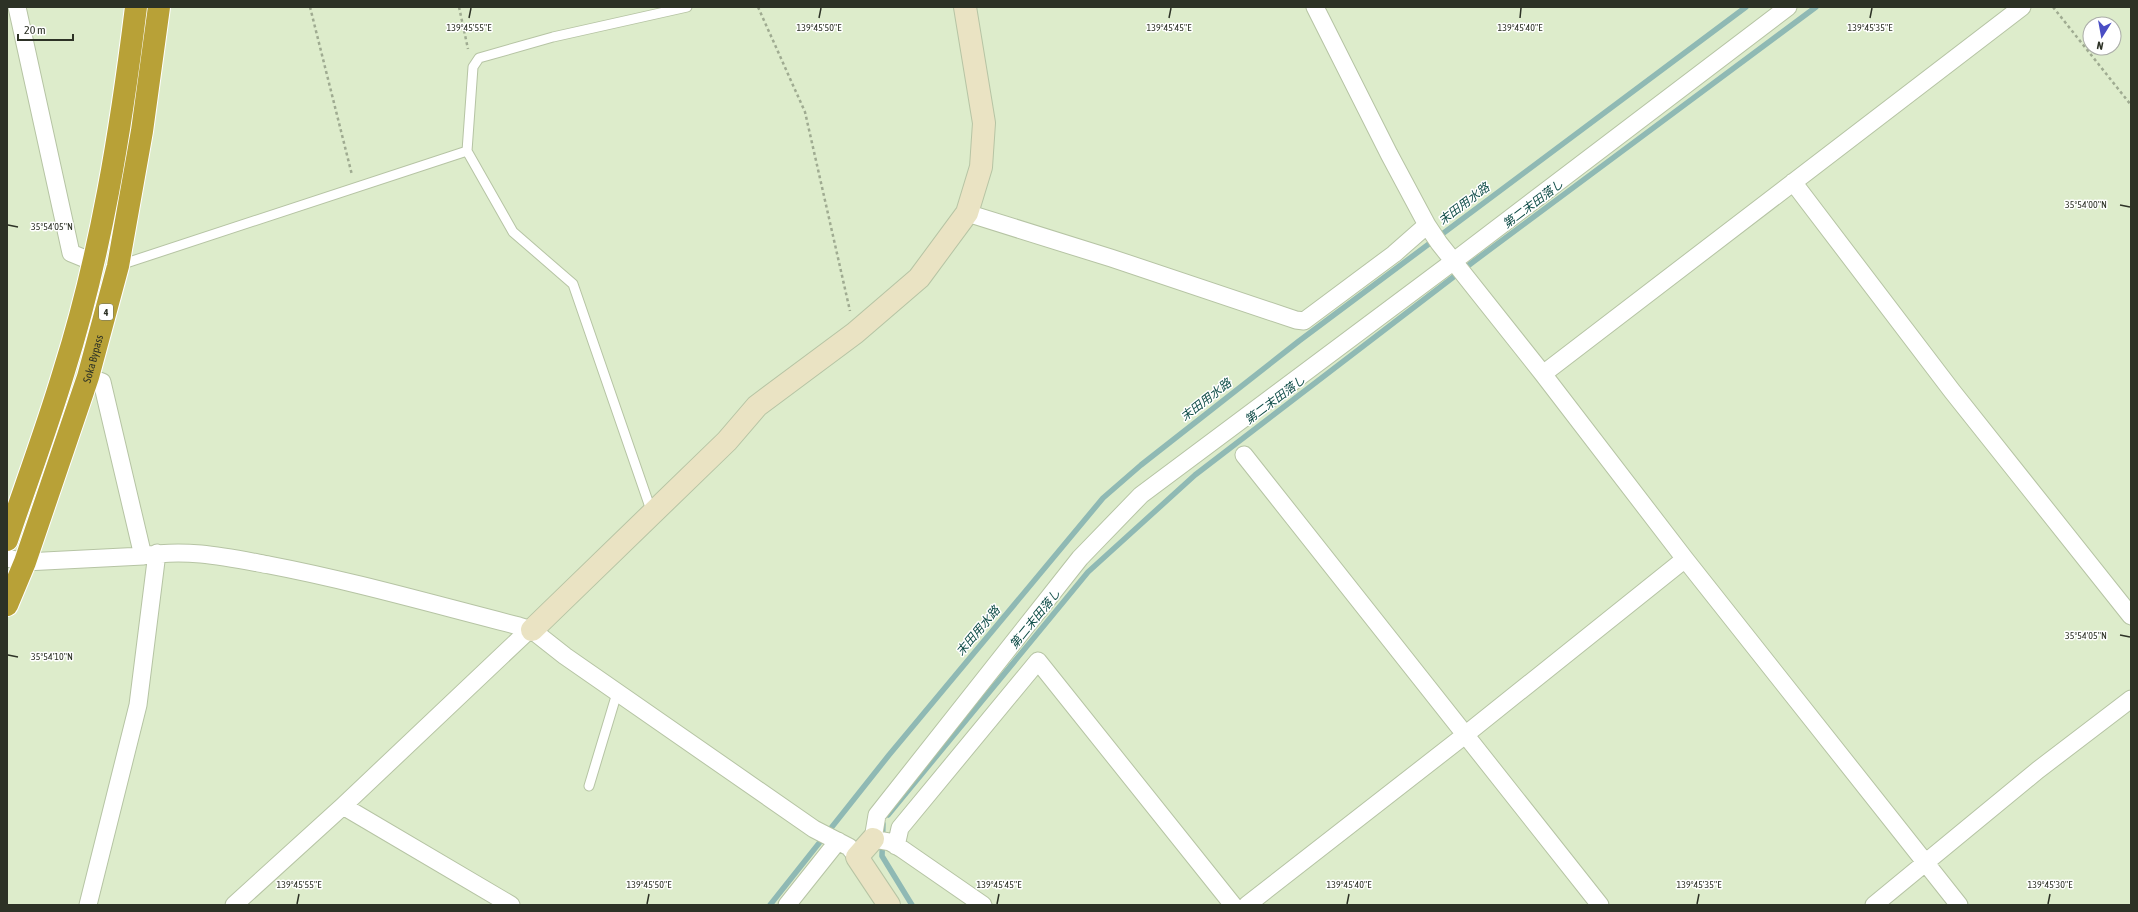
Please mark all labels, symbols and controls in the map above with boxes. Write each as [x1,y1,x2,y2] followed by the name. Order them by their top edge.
[18,16,73,42] scale bar
[2082,16,2122,56] north arrow
[447,22,492,33] text: 139°45'55"E
[797,22,842,33] text: 139°45'50"E
[1147,22,1192,33] text: 139°45'45"E
[1498,22,1543,33] text: 139°45'40"E
[1848,22,1893,33] text: 139°45'35"E
[24,23,46,37] text: 20 m
[2096,39,2104,52] text: N
[1500,177,1566,231] water label: 第二末田落し
[1436,180,1493,228] water label: 末田用水路
[2065,199,2107,210] text: 35°54'00"N
[31,221,73,232] text: 35°54'05"N
[99,304,113,320] road number: 4
[81,333,105,384] street label: Soka Bypass
[1242,373,1308,427] water label: 第二末田落し
[1178,375,1235,424] water label: 末田用水路
[1007,587,1063,651] water label: 第二末田落し
[953,603,1003,658] water label: 末田用水路
[2065,630,2107,641] text: 35°54'05"N
[31,651,73,662] text: 35°54'10"N
[277,879,322,890] text: 139°45'55"E
[627,879,672,890] text: 139°45'50"E
[977,879,1022,890] text: 139°45'45"E
[1327,879,1372,890] text: 139°45'40"E
[1677,879,1722,890] text: 139°45'35"E
[2028,879,2073,890] text: 139°45'30"E

